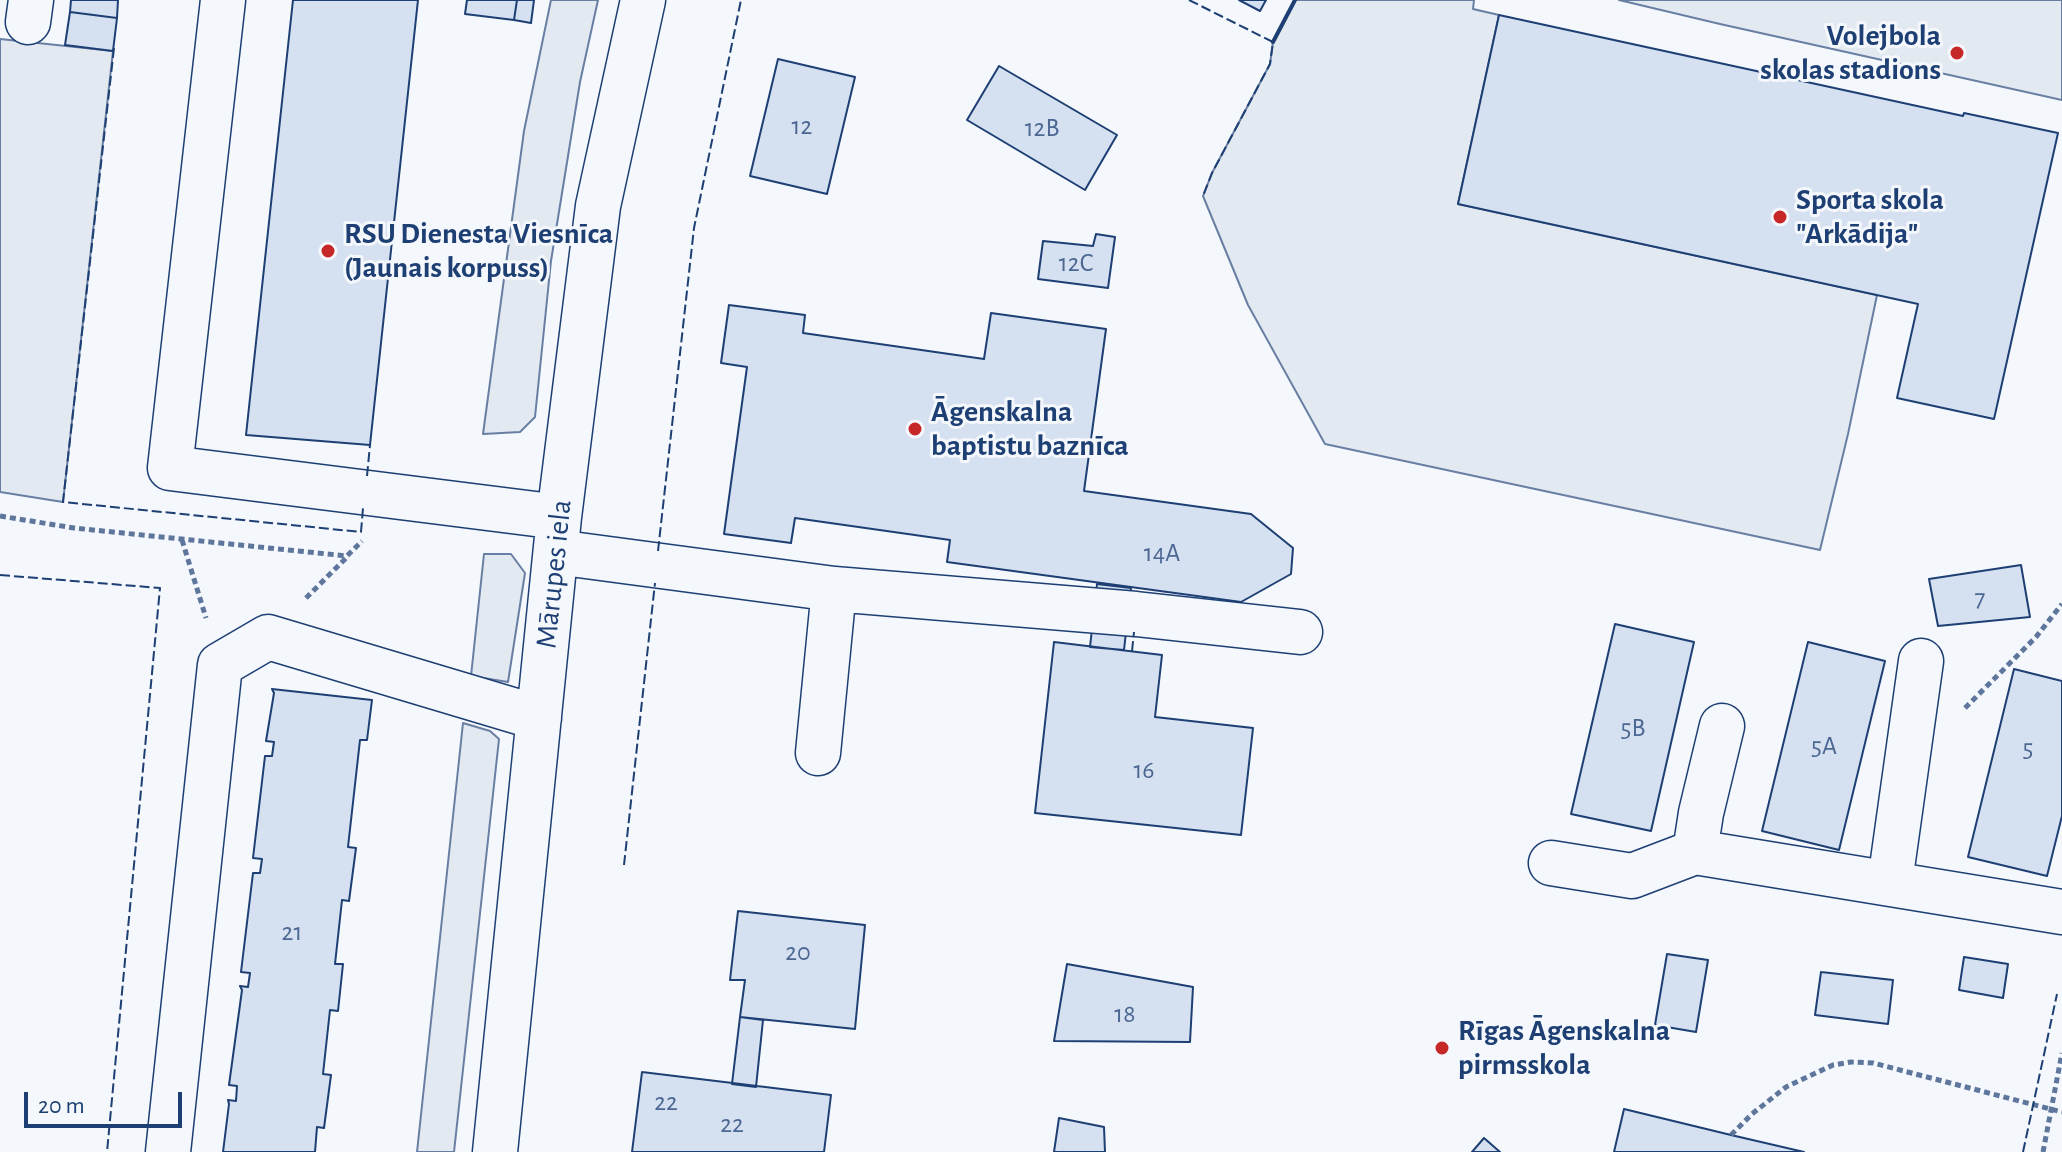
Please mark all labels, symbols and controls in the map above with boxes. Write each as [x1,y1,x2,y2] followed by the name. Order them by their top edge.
[1760,18,1941,88] place label: Volejbola skolas stadions
[1948,44,1966,62] marker: Volejbola skolas stadions
[792,110,812,142] house number: 12
[1025,112,1059,144] house number: 12B
[1796,182,1944,252] place label: Sporta skola "Arkādija"
[1771,208,1789,226] marker: Sporta skola "Arkādija"
[344,216,613,286] place label: RSU Dienesta Viesnīca (Jaunais korpuss)
[319,242,337,260] marker: RSU Dienesta Viesnīca (Jaunais korpuss)
[1059,247,1093,279] house number: 12C
[931,394,1129,464] place label: Āgenskalna baptistu baznīca
[906,420,924,438] marker: Āgenskalna baptistu baznīca
[528,498,580,650] street label: Mārupes iela
[1144,537,1180,569] house number: 14A
[1975,582,1985,614] house number: 7
[1621,712,1645,744] house number: 5B
[1811,730,1837,762] house number: 5A
[2023,732,2033,764] house number: 5
[1133,754,1155,786] house number: 16
[282,916,302,948] house number: 21
[785,936,811,968] house number: 20
[1114,998,1136,1030] house number: 18
[1458,1013,1670,1084] place label: Rīgas Āgenskalna pirmsskola
[1433,1039,1451,1057] marker: Rīgas Āgenskalna pirmsskola
[28,1076,186,1126] scale bar
[654,1086,678,1118] house number: 22
[38,1094,85,1118] text: 20 m
[720,1108,744,1140] house number: 22

